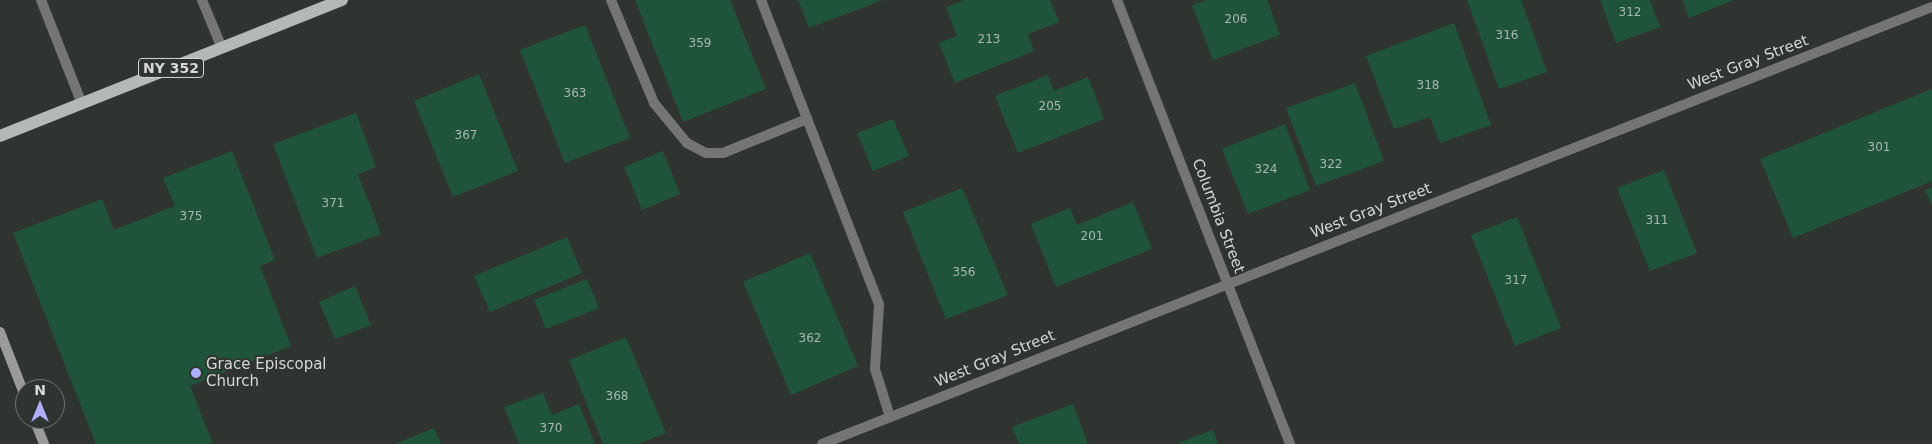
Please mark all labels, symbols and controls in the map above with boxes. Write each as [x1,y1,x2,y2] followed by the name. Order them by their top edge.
[1619,6,1641,20] house number: 312
[1225,13,1247,27] house number: 206
[1496,29,1518,43] house number: 316
[1685,32,1811,94] street label: West Gray Street
[978,33,1000,47] house number: 213
[689,37,711,51] house number: 359
[137,56,205,80] road number: NY 352
[1417,79,1439,93] house number: 318
[564,87,586,101] house number: 363
[1039,100,1061,114] house number: 205
[455,129,477,143] house number: 367
[1868,141,1890,155] house number: 301
[1188,156,1248,276] street label: Columbia Street
[1320,158,1342,172] house number: 322
[1255,163,1277,177] house number: 324
[1308,180,1434,242] street label: West Gray Street
[322,197,344,211] house number: 371
[180,210,202,224] house number: 375
[1646,214,1668,228] house number: 311
[1081,230,1103,244] house number: 201
[953,266,975,280] house number: 356
[1505,274,1527,288] house number: 317
[932,327,1058,391] street label: West Gray Street
[799,332,821,346] house number: 362
[206,355,327,390] place label: Grace Episcopal Church
[190,367,202,379] marker: Grace Episcopal Church
[15,379,65,429] north arrow
[34,382,46,398] text: N
[606,390,628,404] house number: 368
[540,422,562,436] house number: 370

